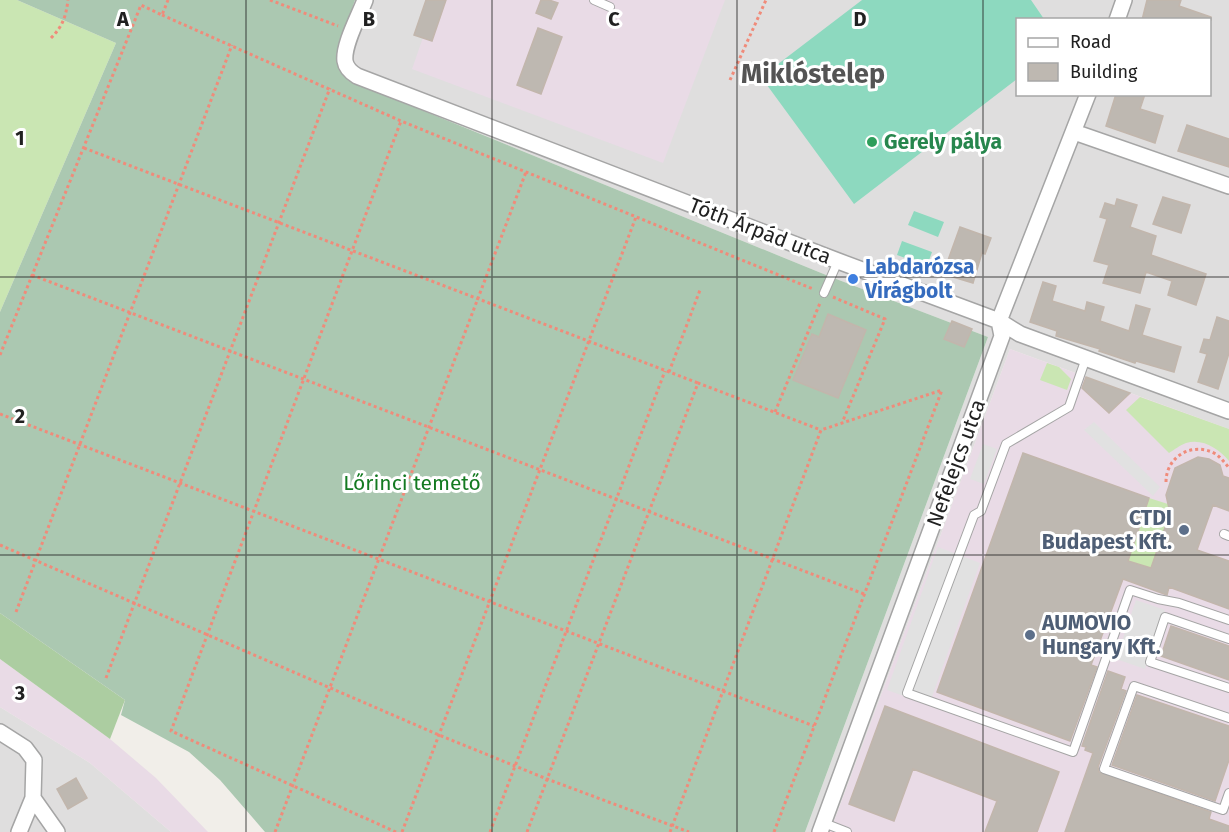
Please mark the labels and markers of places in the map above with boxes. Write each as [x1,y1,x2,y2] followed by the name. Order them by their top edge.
[884,129,1002,155] place label: Gerely pálya
[865,135,879,149] marker: Gerely pálya
[864,254,974,304] place label: Labdarózsa Virágbolt
[846,272,860,286] marker: Labdarózsa Virágbolt
[1042,505,1172,555] place label: CTDI Budapest Kft.
[1177,523,1191,537] marker: CTDI Budapest Kft.
[1041,610,1161,660] place label: AUMOVIO Hungary Kft.
[1023,628,1037,642] marker: AUMOVIO Hungary Kft.

